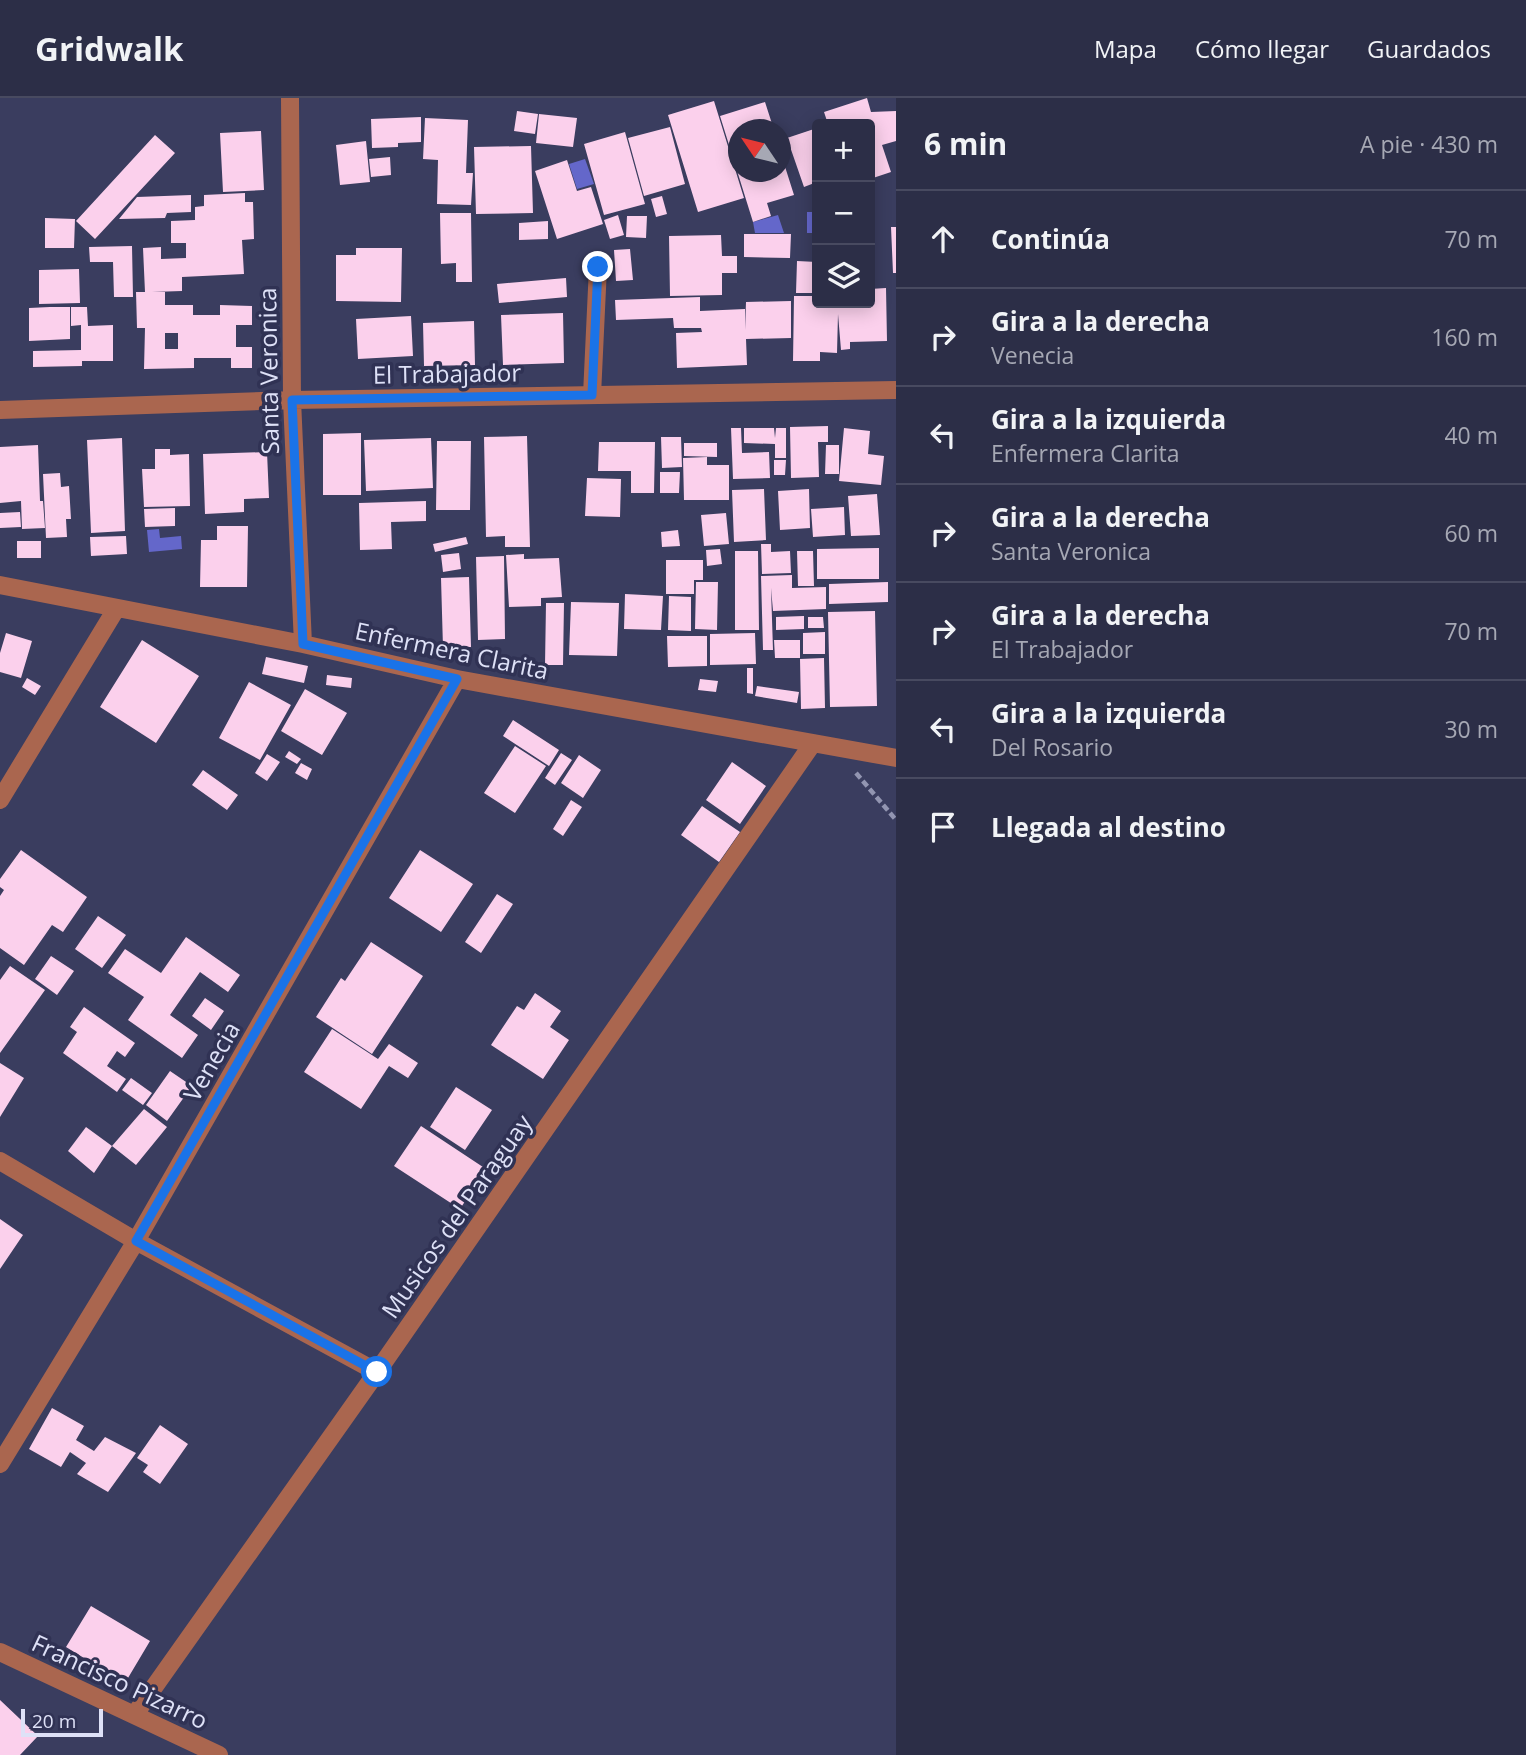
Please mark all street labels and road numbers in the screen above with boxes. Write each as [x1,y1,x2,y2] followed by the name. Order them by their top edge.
[250,287,286,455] street label: Santa Veronica
[373,355,522,391] street label: El Trabajador
[352,613,552,687] street label: Enfermera Clarita
[175,1015,247,1107] street label: Venecia
[373,1107,539,1325] street label: Musicos del Paraguay
[27,1626,213,1736] street label: Francisco Pizarro

